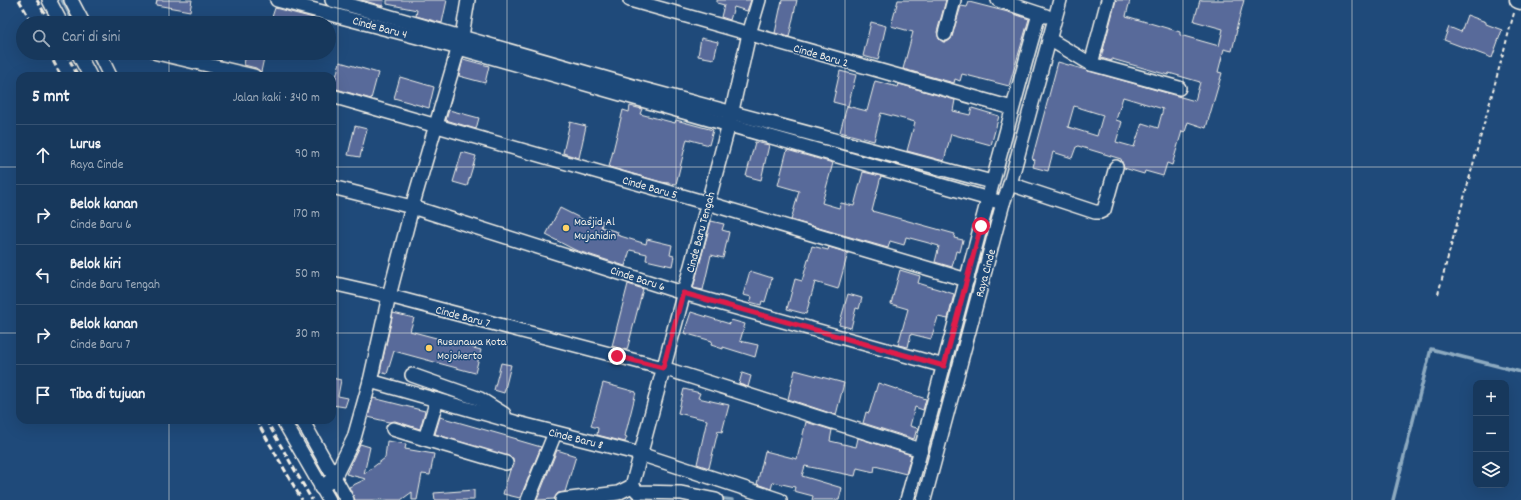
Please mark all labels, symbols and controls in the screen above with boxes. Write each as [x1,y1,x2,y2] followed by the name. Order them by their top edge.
[350,13,409,44] street label: Cinde Baru 4
[16,16,336,60] search box
[30,27,52,49] icon: search
[62,27,120,49] text: Cari di sini
[791,41,850,72] street label: Cinde Baru 2
[32,86,70,110] text: 5 mnt
[233,89,320,108] text: Jalan kaki · 340 m
[70,134,101,156] text: Lurus
[32,144,54,166] icon: ahead
[295,145,320,164] text: 90 m
[70,156,123,175] text: Raya Cinde
[620,172,679,204] street label: Cinde Baru 5
[682,190,720,275] street label: Cinde Baru Tengah
[70,194,138,216] text: Belok kanan
[32,204,54,226] icon: right
[293,205,320,224] text: 170 m
[574,214,616,245] place label: Masjid Al Mujahidin
[70,216,132,235] text: Cinde Baru 6
[972,217,990,235] route start
[561,223,571,233] marker: Masjid Al Mujahidin
[972,247,1001,299] street label: Raya Cinde
[70,254,121,276] text: Belok kiri
[608,263,667,296] street label: Cinde Baru 6
[32,264,54,286] icon: left
[295,265,320,284] text: 50 m
[70,276,160,295] text: Cinde Baru Tengah
[434,302,492,333] street label: Cinde Baru 7
[70,314,138,336] text: Belok kanan
[32,324,54,346] icon: right
[295,325,320,344] text: 30 m
[437,334,507,365] place label: Rusunawa Kota Mojokerto
[70,336,130,355] text: Cinde Baru 7
[424,343,434,353] marker: Rusunawa Kota Mojokerto
[608,347,626,365] route end
[1473,380,1509,488] map controls
[1473,380,1509,416] button: +
[32,384,54,406] icon: arrive
[70,384,145,406] text: Tiba di tujuan
[1473,416,1509,452] button: −
[546,424,605,455] street label: Cinde Baru 8
[1473,452,1509,488] button: layers

